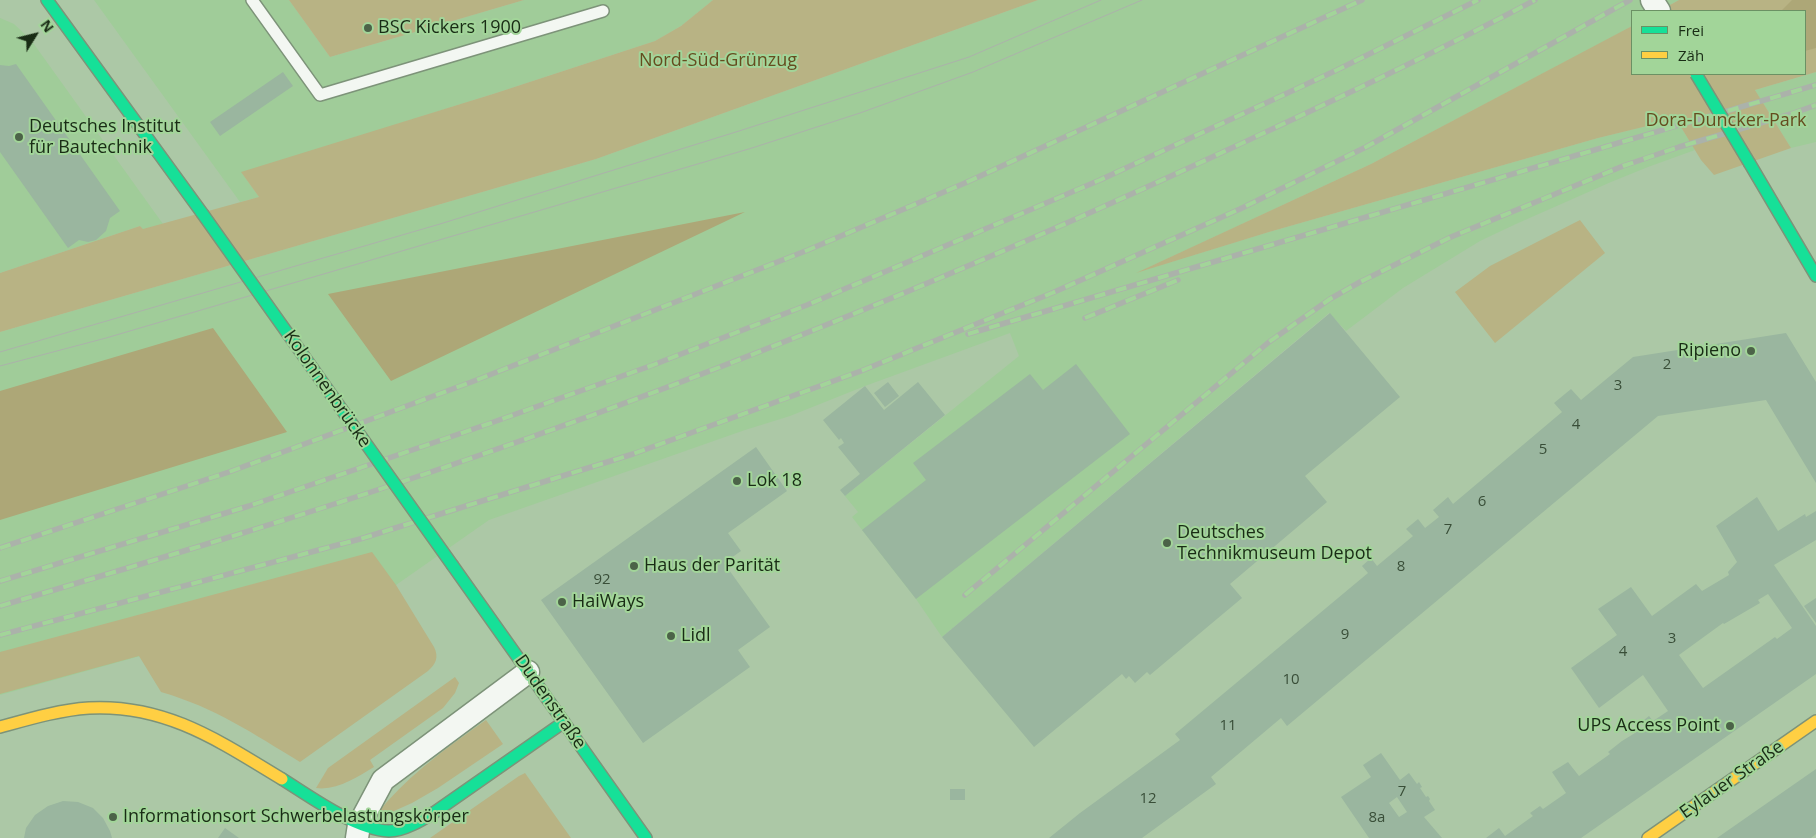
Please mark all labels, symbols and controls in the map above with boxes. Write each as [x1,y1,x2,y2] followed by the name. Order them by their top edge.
[10,10,60,60] north arrow
[1631,10,1806,75] legend
[37,16,59,36] text: N
[378,17,521,39] place label: BSC Kickers 1900
[1678,20,1704,40] text: Frei
[362,22,374,34] marker: BSC Kickers 1900
[1678,45,1704,65] text: Zäh
[639,50,797,72] park label: Nord-Süd-Grünzug
[1645,110,1807,132] park label: Dora-Duncker-Park
[29,116,181,158] place label: Deutsches Institut für Bautechnik
[13,131,25,143] marker: Deutsches Institut für Bautechnik
[279,326,375,452] street label: Kolonnenbrücke
[1678,340,1741,362] place label: Ripieno
[1745,345,1757,357] marker: Ripieno
[1663,356,1671,374] house number: 2
[1614,377,1622,395] house number: 3
[1572,416,1580,434] house number: 4
[1539,441,1547,459] house number: 5
[747,470,802,492] place label: Lok 18
[731,475,743,487] marker: Lok 18
[1478,493,1486,511] house number: 6
[1444,521,1452,539] house number: 7
[1177,522,1372,564] place label: Deutsches Technikmuseum Depot
[1161,537,1173,549] marker: Deutsches Technikmuseum Depot
[644,555,780,577] place label: Haus der Parität
[1397,558,1405,576] house number: 8
[628,560,640,572] marker: Haus der Parität
[593,571,611,589] house number: 92
[572,591,644,613] place label: HaiWays
[556,596,568,608] marker: HaiWays
[681,625,710,647] place label: Lidl
[1341,626,1349,644] house number: 9
[665,630,677,642] marker: Lidl
[1668,630,1676,648] house number: 3
[1619,643,1627,661] house number: 4
[510,651,590,753] street label: Dudenstraße
[1282,671,1300,689] house number: 10
[1577,715,1720,737] place label: UPS Access Point
[1219,717,1237,735] house number: 11
[1724,720,1736,732] marker: UPS Access Point
[1676,736,1788,824] street label: Eylauer Straße
[1398,783,1406,801] house number: 7
[1139,790,1157,808] house number: 12
[123,806,469,828] place label: Informationsort Schwerbelastungskörper
[1369,809,1385,827] house number: 8a
[107,811,119,823] marker: Informationsort Schwerbelastungskörper

